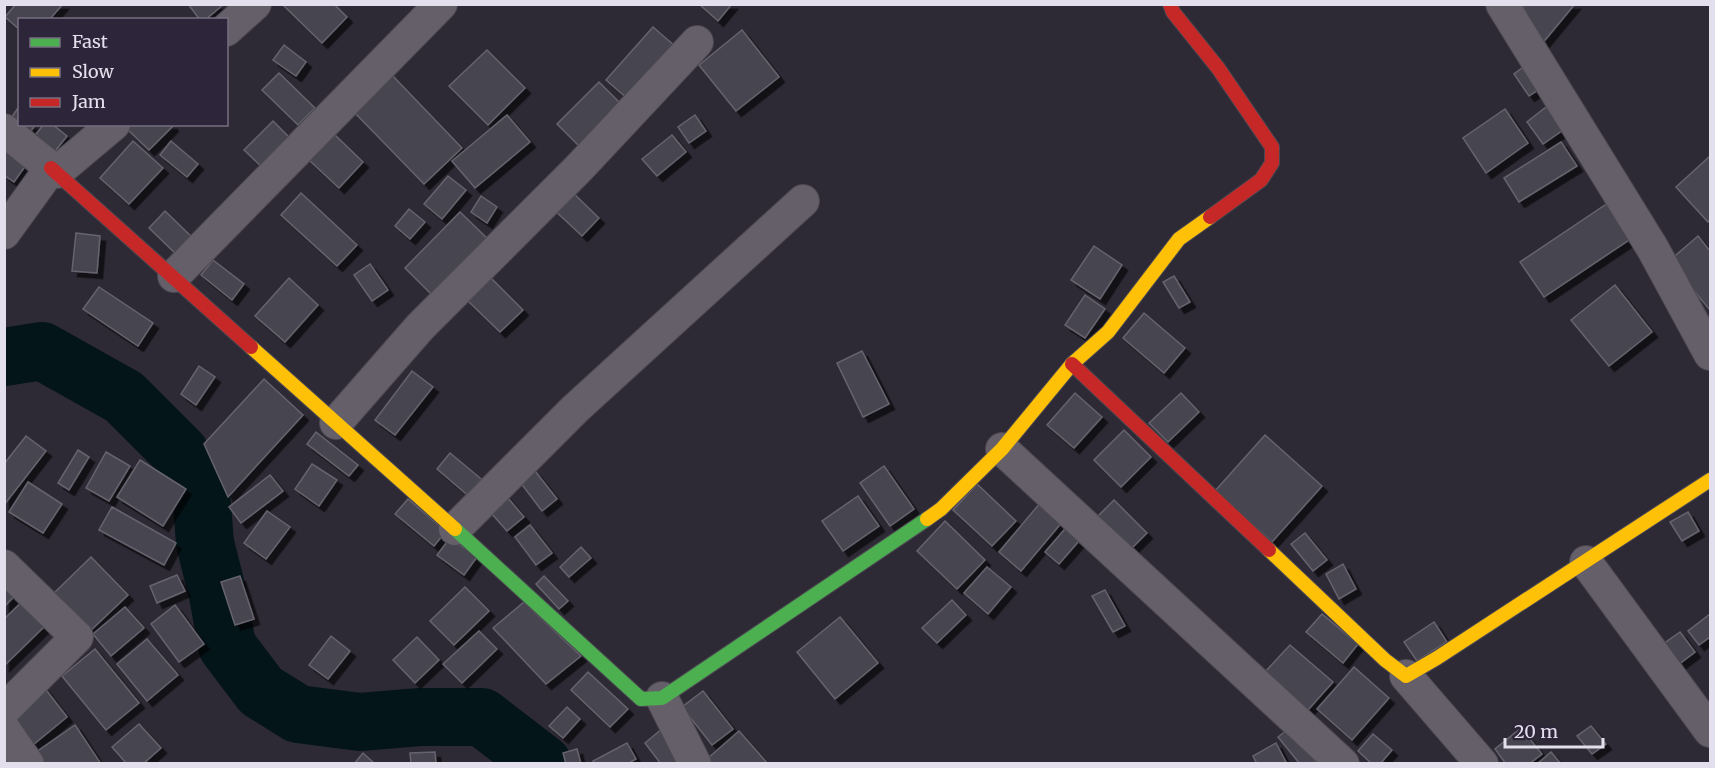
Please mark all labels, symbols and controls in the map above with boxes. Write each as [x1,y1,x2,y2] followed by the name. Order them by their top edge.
[18,18,228,126] legend
[72,30,108,53] text: Fast
[72,60,115,83] text: Slow
[71,90,106,113] text: Jam
[1505,711,1602,749] scale bar
[1514,720,1558,743] text: 20 m

